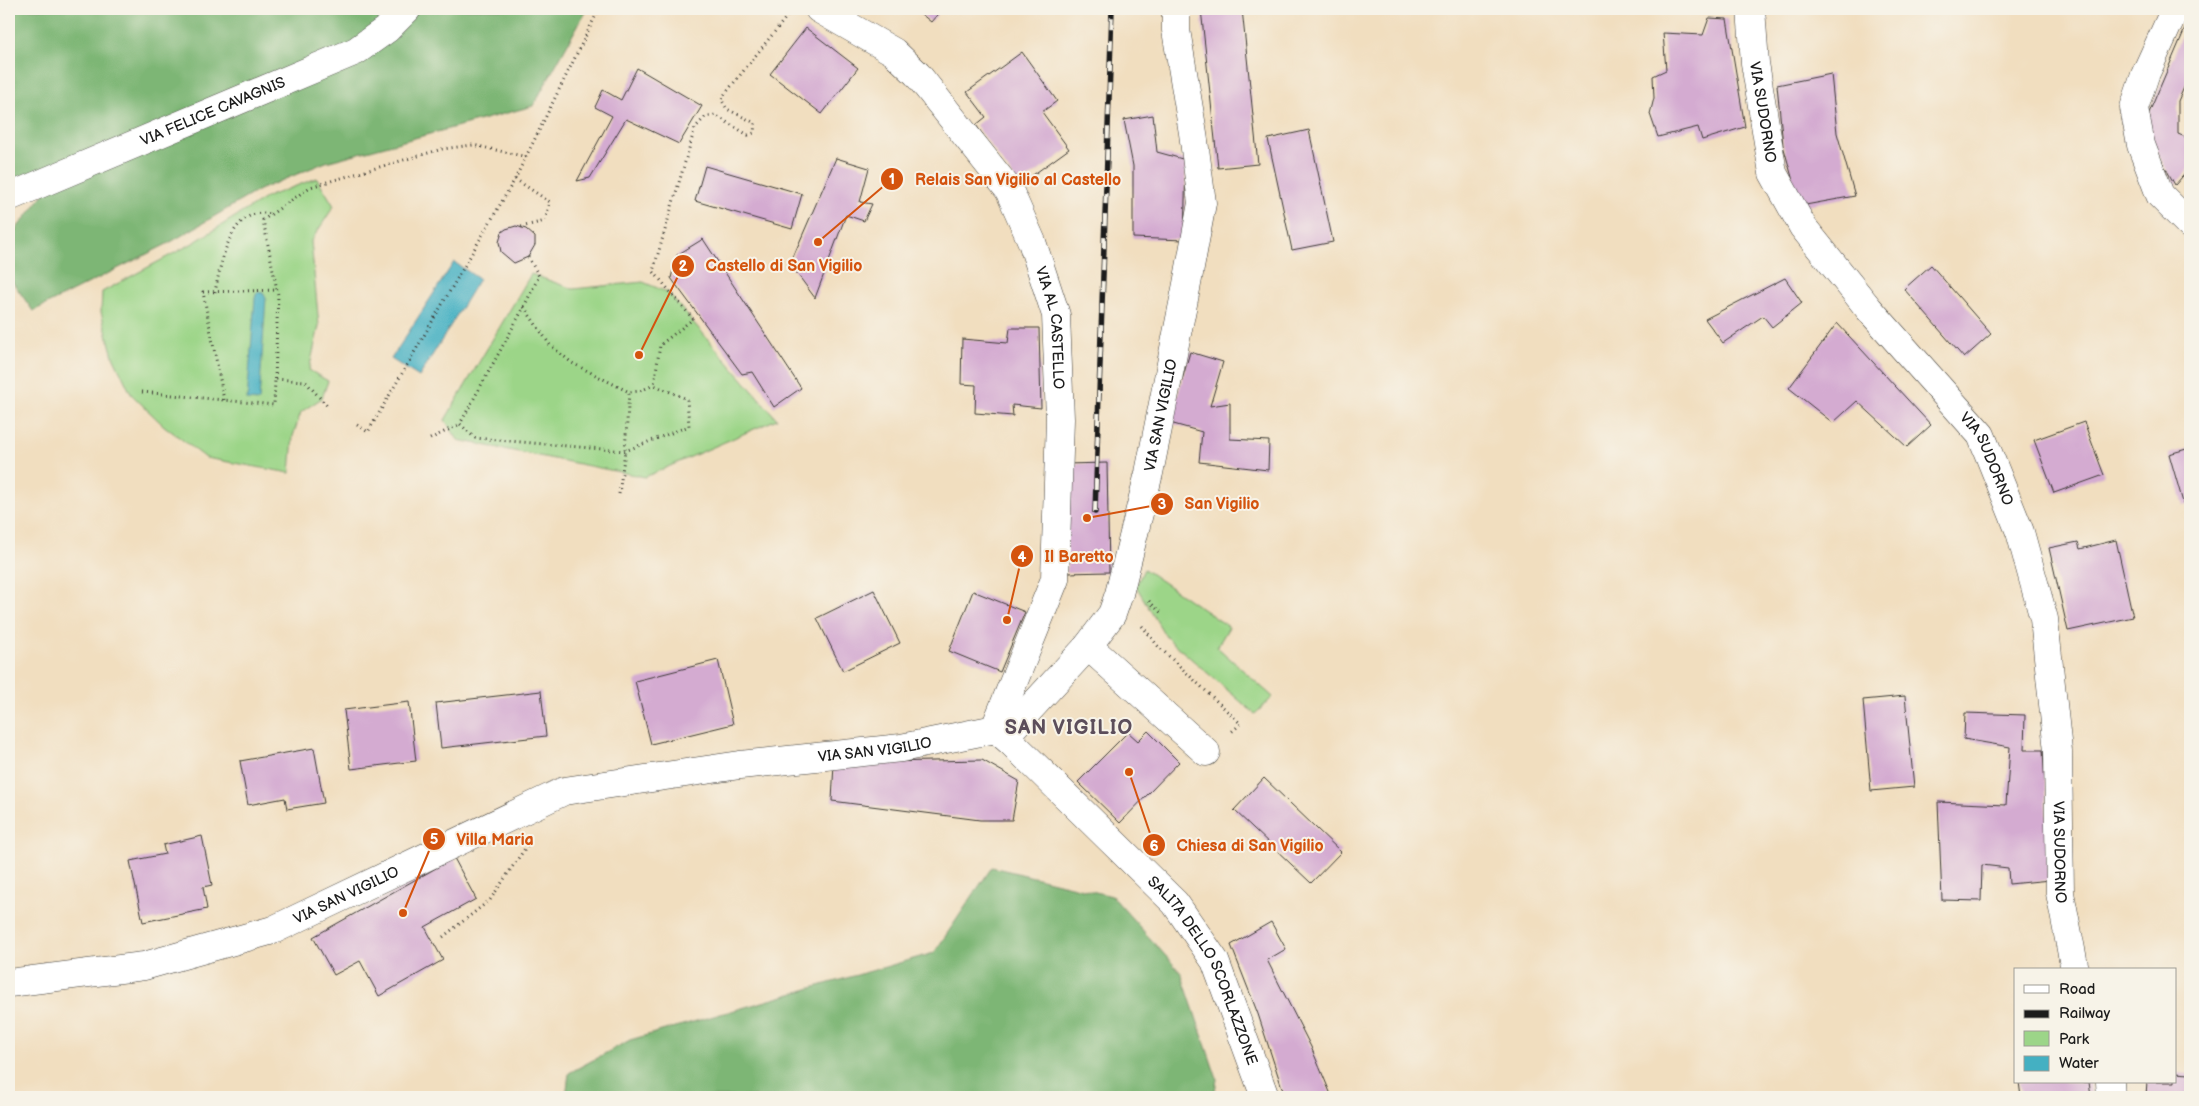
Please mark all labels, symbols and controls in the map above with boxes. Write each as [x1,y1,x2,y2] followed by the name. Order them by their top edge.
[1745,60,1780,164] street label: VIA SUDORNO
[138,73,288,151] street label: VIA FELICE CAVAGNIS
[879,163,1131,194] callout: Relais San Vigilio al Castello
[889,170,895,189] text: 1
[915,171,1121,190] text: Relais San Vigilio al Castello
[670,250,873,281] callout: Castello di San Vigilio
[679,257,688,276] text: 2
[706,257,862,276] text: Castello di San Vigilio
[1031,264,1068,390] street label: VIA AL CASTELLO
[1141,357,1182,473] street label: VIA SAN VIGILIO
[1955,408,2017,508] street label: VIA SUDORNO
[1149,488,1270,519] callout: San Vigilio
[1158,495,1167,514] text: 3
[1185,495,1260,514] text: San Vigilio
[1009,541,1123,572] callout: Il Baretto
[1018,548,1027,567] text: 4
[1044,548,1114,567] text: Il Baretto
[1005,716,1133,740] district label: SAN VIGILIO
[817,733,933,767] street label: VIA SAN VIGILIO
[2049,801,2071,905] street label: VIA SUDORNO
[421,824,544,855] callout: Villa Maria
[430,830,439,849] text: 5
[1141,830,1334,861] callout: Chiesa di San Vigilio
[456,831,534,850] text: Villa Maria
[1149,837,1159,856] text: 6
[1176,837,1324,856] text: Chiesa di San Vigilio
[291,862,402,929] street label: VIA SAN VIGILIO
[1143,872,1261,1068] street label: SALITA DELLO SCORLAZZONE
[2014,968,2176,1084] legend
[2059,980,2095,999] text: Road
[2059,1004,2110,1023] text: Railway
[2059,1030,2090,1049] text: Park
[2059,1054,2099,1073] text: Water

